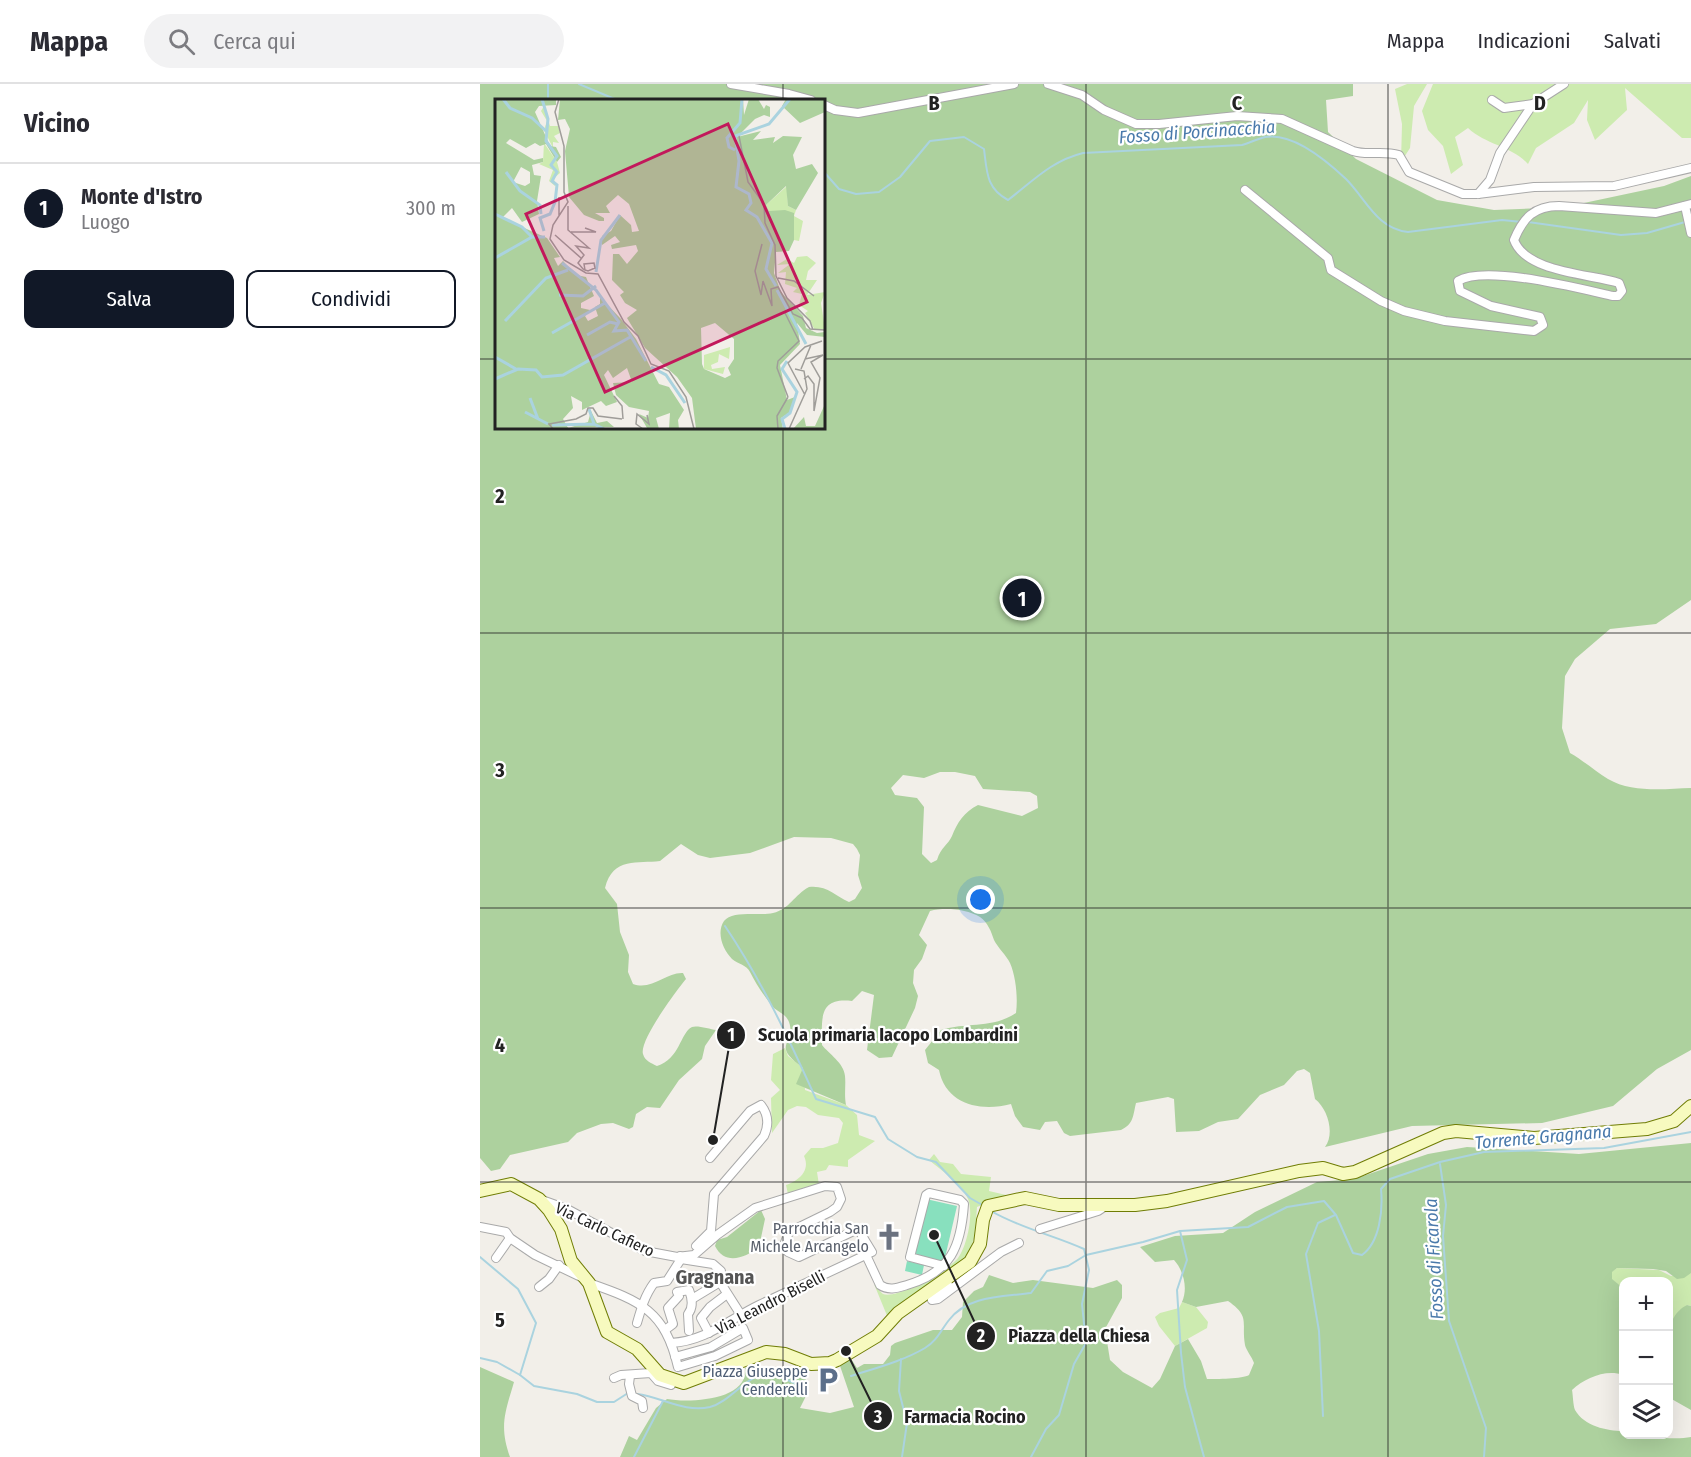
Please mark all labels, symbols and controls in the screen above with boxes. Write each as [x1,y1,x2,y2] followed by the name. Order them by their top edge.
[144,14,564,68] search box
[30,25,108,58] text: Mappa
[165,25,198,58] icon: search
[213,28,296,55] text: Cerca qui
[1387,28,1444,54] text: Mappa
[1477,28,1571,54] text: Indicazioni
[1604,28,1661,54] text: Salvati
[928,91,940,115] text: B
[1232,91,1243,115] text: C
[1534,91,1546,115] text: D
[495,99,825,429] inset map
[24,108,90,139] text: Vicino
[1118,116,1276,148] water label: Fosso di Porcinacchia
[81,183,203,210] text: Monte d'Istro
[39,196,48,220] text: 1
[406,196,456,220] text: 300 m
[81,210,130,234] text: Luogo
[24,270,234,328] button: Salva
[246,270,456,328] button: Condividi
[494,484,505,508] text: 2
[1002,576,1042,620] pin: 1
[494,758,505,782] text: 3
[966,885,995,914] your location
[716,1017,1030,1053] callout: Scuola primaria Iacopo Lombardini
[727,1024,735,1046] text: 1
[758,1024,1018,1046] text: Scuola primaria Iacopo Lombardini
[495,1033,505,1057] text: 4
[1474,1120,1612,1154] water label: Torrente Gragnana
[552,1198,657,1261] street label: Via Carlo Cafiero
[1420,1198,1448,1320] water label: Fosso di Ficarola
[750,1219,869,1256] place label: Parrocchia San Michele Arcangelo
[874,1222,904,1252] church icon: Parrocchia San Michele Arcangelo
[675,1265,755,1289] district label: Gragnana
[712,1267,828,1338] street label: Via Leandro Biselli
[1619,1277,1673,1439] map controls
[1619,1277,1673,1331] button: +
[495,1308,505,1332] text: 5
[966,1318,1162,1354] callout: Piazza della Chiesa
[976,1325,985,1347] text: 2
[1008,1325,1150,1347] text: Piazza della Chiesa
[1619,1331,1673,1385] button: −
[702,1362,808,1399] place label: Piazza Giuseppe Cenderelli
[813,1365,843,1395] parking icon: Piazza Giuseppe Cenderelli
[1619,1385,1673,1439] button: layers
[863,1398,1038,1434] callout: Farmacia Rocino
[873,1406,883,1428] text: 3
[904,1406,1026,1428] text: Farmacia Rocino

